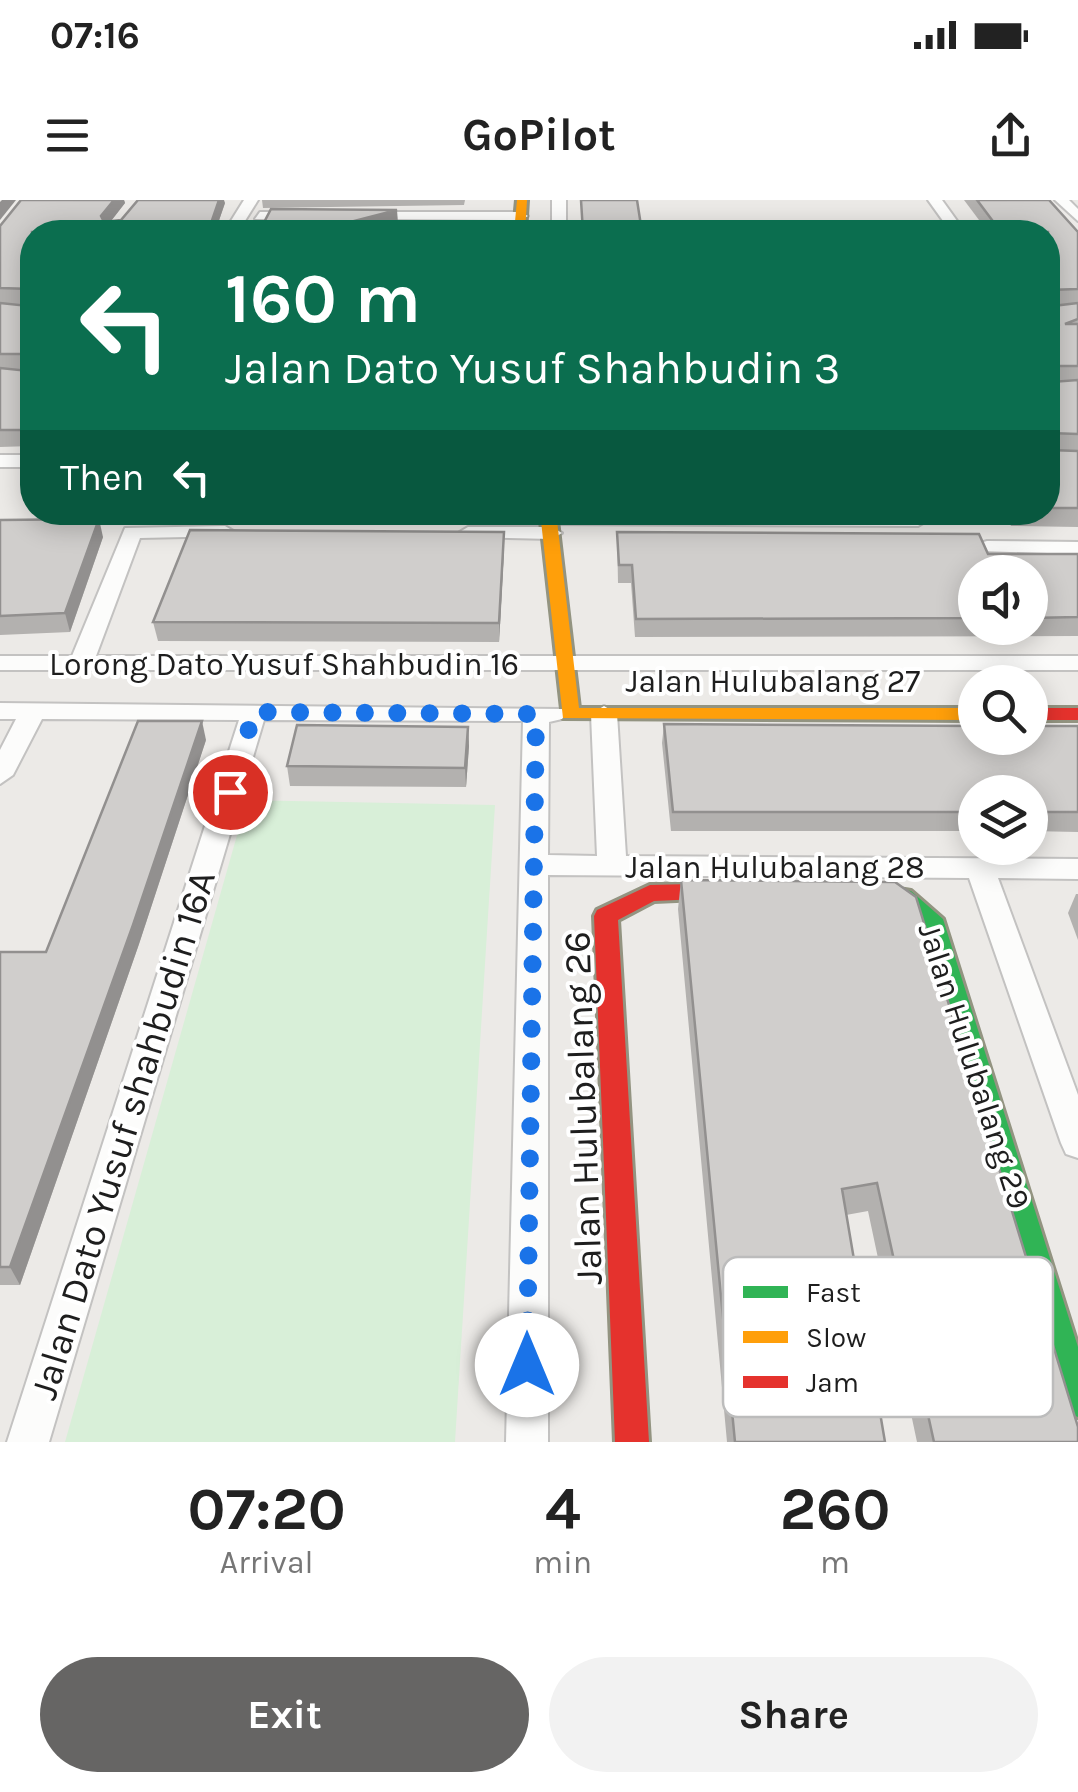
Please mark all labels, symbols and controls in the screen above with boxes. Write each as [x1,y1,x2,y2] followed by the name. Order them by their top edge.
[50,13,140,58] text: 07:16
[40,108,95,163] icon: menu
[983,108,1038,163] icon: share
[462,109,616,161] text: GoPilot
[225,258,421,340] text: 160 m
[60,260,190,390] icon: left
[225,342,840,394] text: Jalan Dato Yusuf Shahbudin 3
[164,450,219,505] icon: left
[60,455,144,500] text: Then
[958,555,1048,865] map controls
[958,555,1048,645] button: sound
[49,646,519,683] street label: Lorong Dato Yusuf Shahbudin 16
[626,663,920,700] street label: Jalan Hulubalang 27
[958,665,1048,755] button: search
[188,750,273,835] pin
[203,765,258,820] icon: arrive
[958,775,1048,865] button: layers
[625,849,925,886] street label: Jalan Hulubalang 28
[21,865,225,1405] street label: Jalan Dato Yusuf shahbudin 16A
[910,918,1038,1214] street label: Jalan Hulubalang 29
[554,930,612,1286] street label: Jalan Hulubalang 26
[723,1257,1053,1417] legend
[806,1276,861,1309] text: Fast
[475,1313,579,1417] position arrow
[806,1321,866,1354] text: Slow
[806,1366,859,1399] text: Jam
[188,1474,346,1544] text: 07:20
[545,1474,581,1544] text: 4
[780,1474,890,1544] text: 260
[220,1544,314,1581] text: Arrival
[533,1544,592,1581] text: min
[820,1544,850,1581] text: m
[40,1657,529,1772] button: Exit
[549,1657,1038,1772] button: Share

